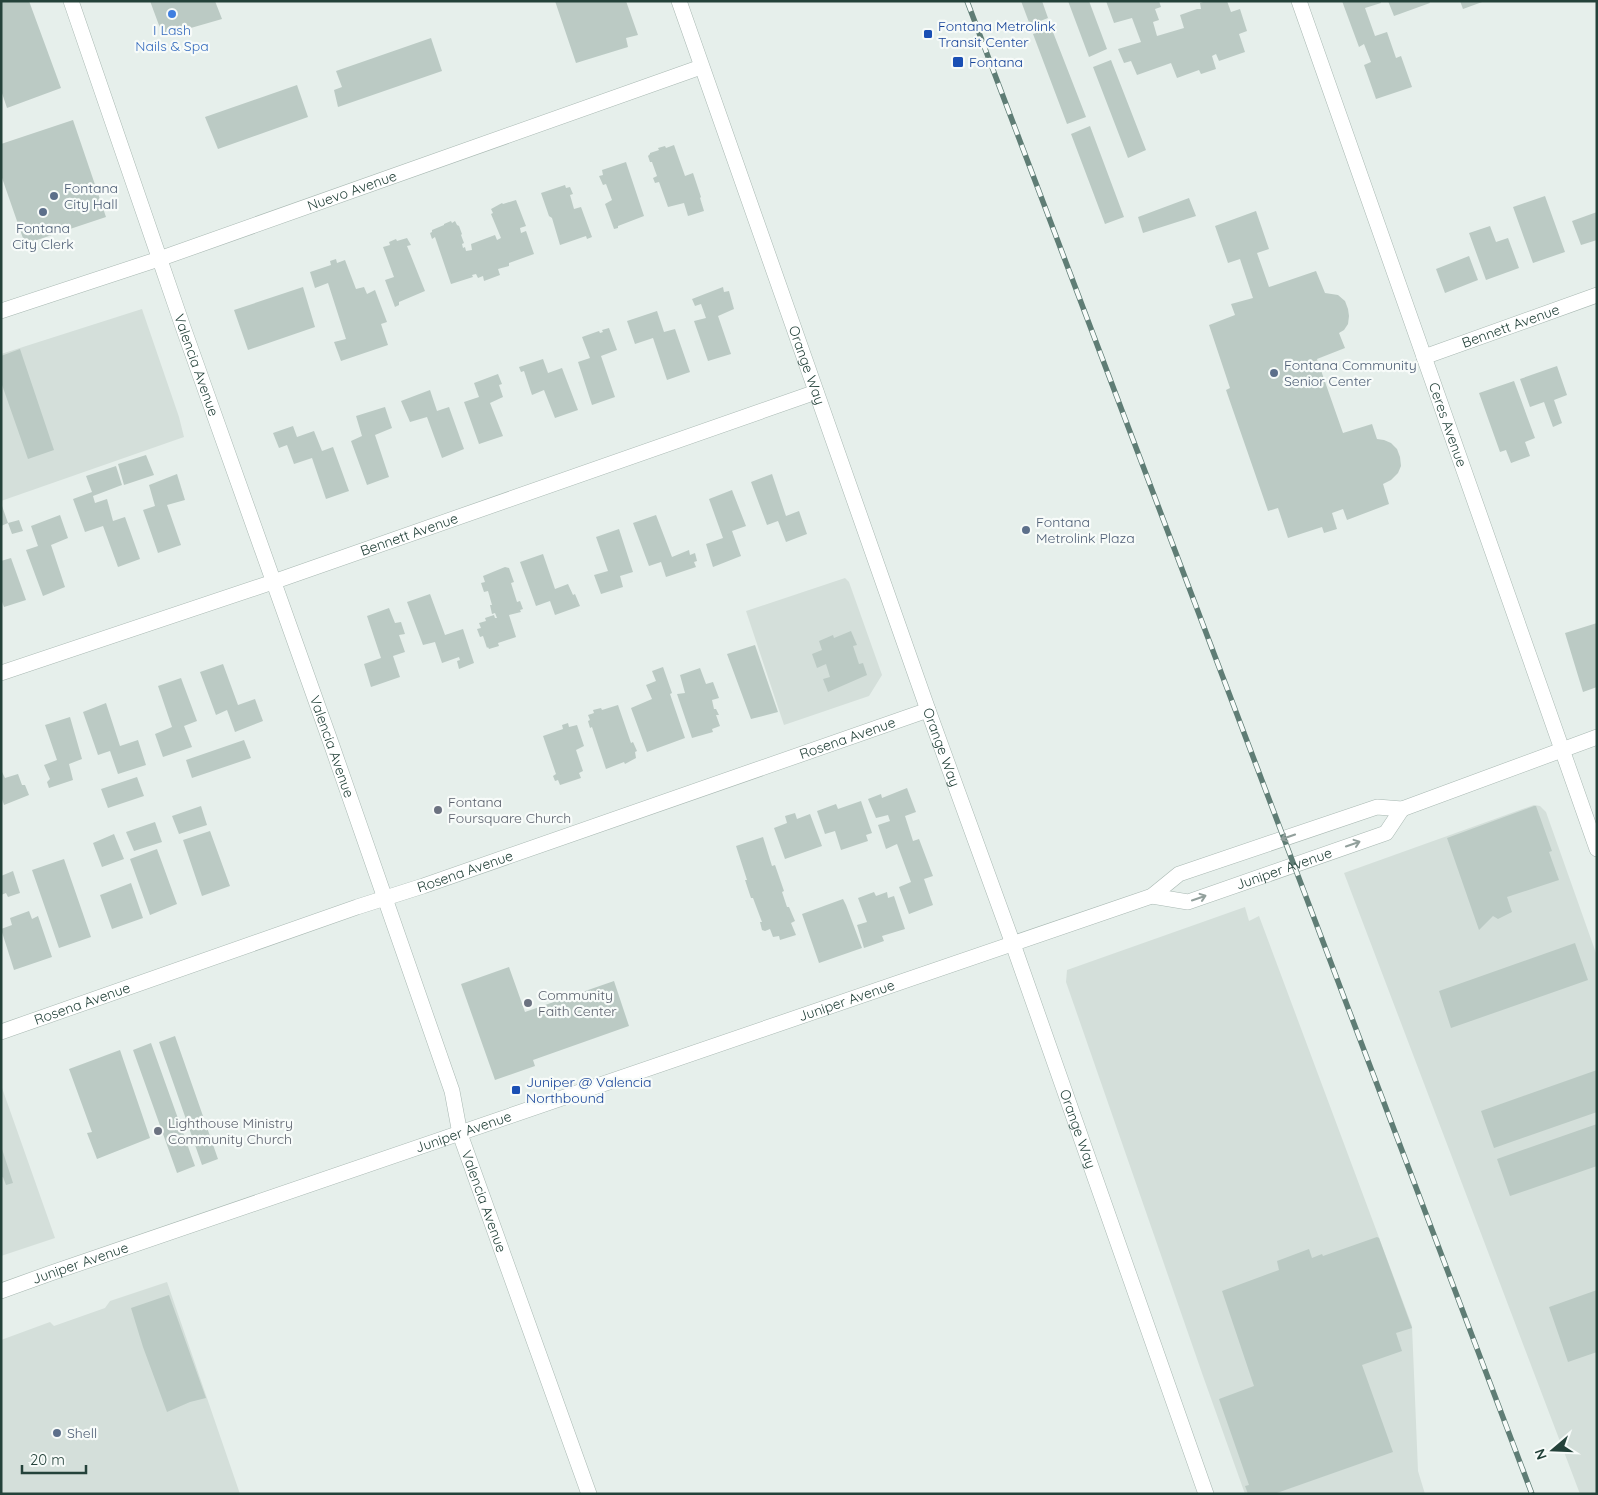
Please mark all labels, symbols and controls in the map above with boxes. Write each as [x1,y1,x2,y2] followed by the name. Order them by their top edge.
[166,8,178,20] marker: I Lash Nails & Spa
[938,17,1055,51] place label: Fontana Metrolink Transit Center
[135,21,209,55] place label: I Lash Nails & Spa
[922,28,934,40] marker: Fontana Metrolink Transit Center
[969,53,1023,71] place label: Fontana
[951,55,965,69] marker: Fontana
[305,167,399,215] street label: Nuevo Avenue
[64,179,118,213] place label: Fontana City Hall
[48,190,60,202] marker: Fontana City Hall
[37,206,49,218] marker: Fontana City Clerk
[12,219,74,253] place label: Fontana City Clerk
[1459,300,1562,352] street label: Bennett Avenue
[170,311,223,419] street label: Valencia Avenue
[785,323,829,407] street label: Orange Way
[1284,356,1417,390] place label: Fontana Community Senior Center
[1268,367,1280,379] marker: Fontana Community Senior Center
[1425,380,1471,469] street label: Ceres Avenue
[358,509,460,560] street label: Bennett Avenue
[1036,513,1135,547] place label: Fontana Metrolink Plaza
[1020,524,1032,536] marker: Fontana Metrolink Plaza
[306,693,358,800] street label: Valencia Avenue
[919,705,964,789] street label: Orange Way
[797,713,898,763] street label: Rosena Avenue
[448,793,571,827] place label: Fontana Foursquare Church
[432,804,444,816] marker: Fontana Foursquare Church
[1281,833,1297,843] one-way arrow
[1345,839,1361,849] one-way arrow
[1233,844,1334,894] street label: Juniper Avenue
[415,846,515,896] street label: Rosena Avenue
[1191,893,1207,902] one-way arrow
[796,976,897,1025] street label: Juniper Avenue
[32,978,133,1029] street label: Rosena Avenue
[538,986,617,1020] place label: Community Faith Center
[522,997,534,1009] marker: Community Faith Center
[526,1073,652,1107] place label: Juniper @ Valencia Northbound
[510,1084,522,1096] marker: Juniper @ Valencia Northbound
[1056,1087,1100,1171] street label: Orange Way
[413,1107,514,1157] street label: Juniper Avenue
[168,1114,293,1148] place label: Lighthouse Ministry Community Church
[152,1125,164,1137] marker: Lighthouse Ministry Community Church
[458,1148,511,1255] street label: Valencia Avenue
[30,1238,131,1288] street label: Juniper Avenue
[67,1424,97,1442] place label: Shell
[1528,1425,1578,1475] north arrow
[51,1427,63,1439] marker: Shell
[22,1442,86,1474] scale bar
[1531,1446,1551,1462] text: N
[30,1450,65,1469] text: 20 m

